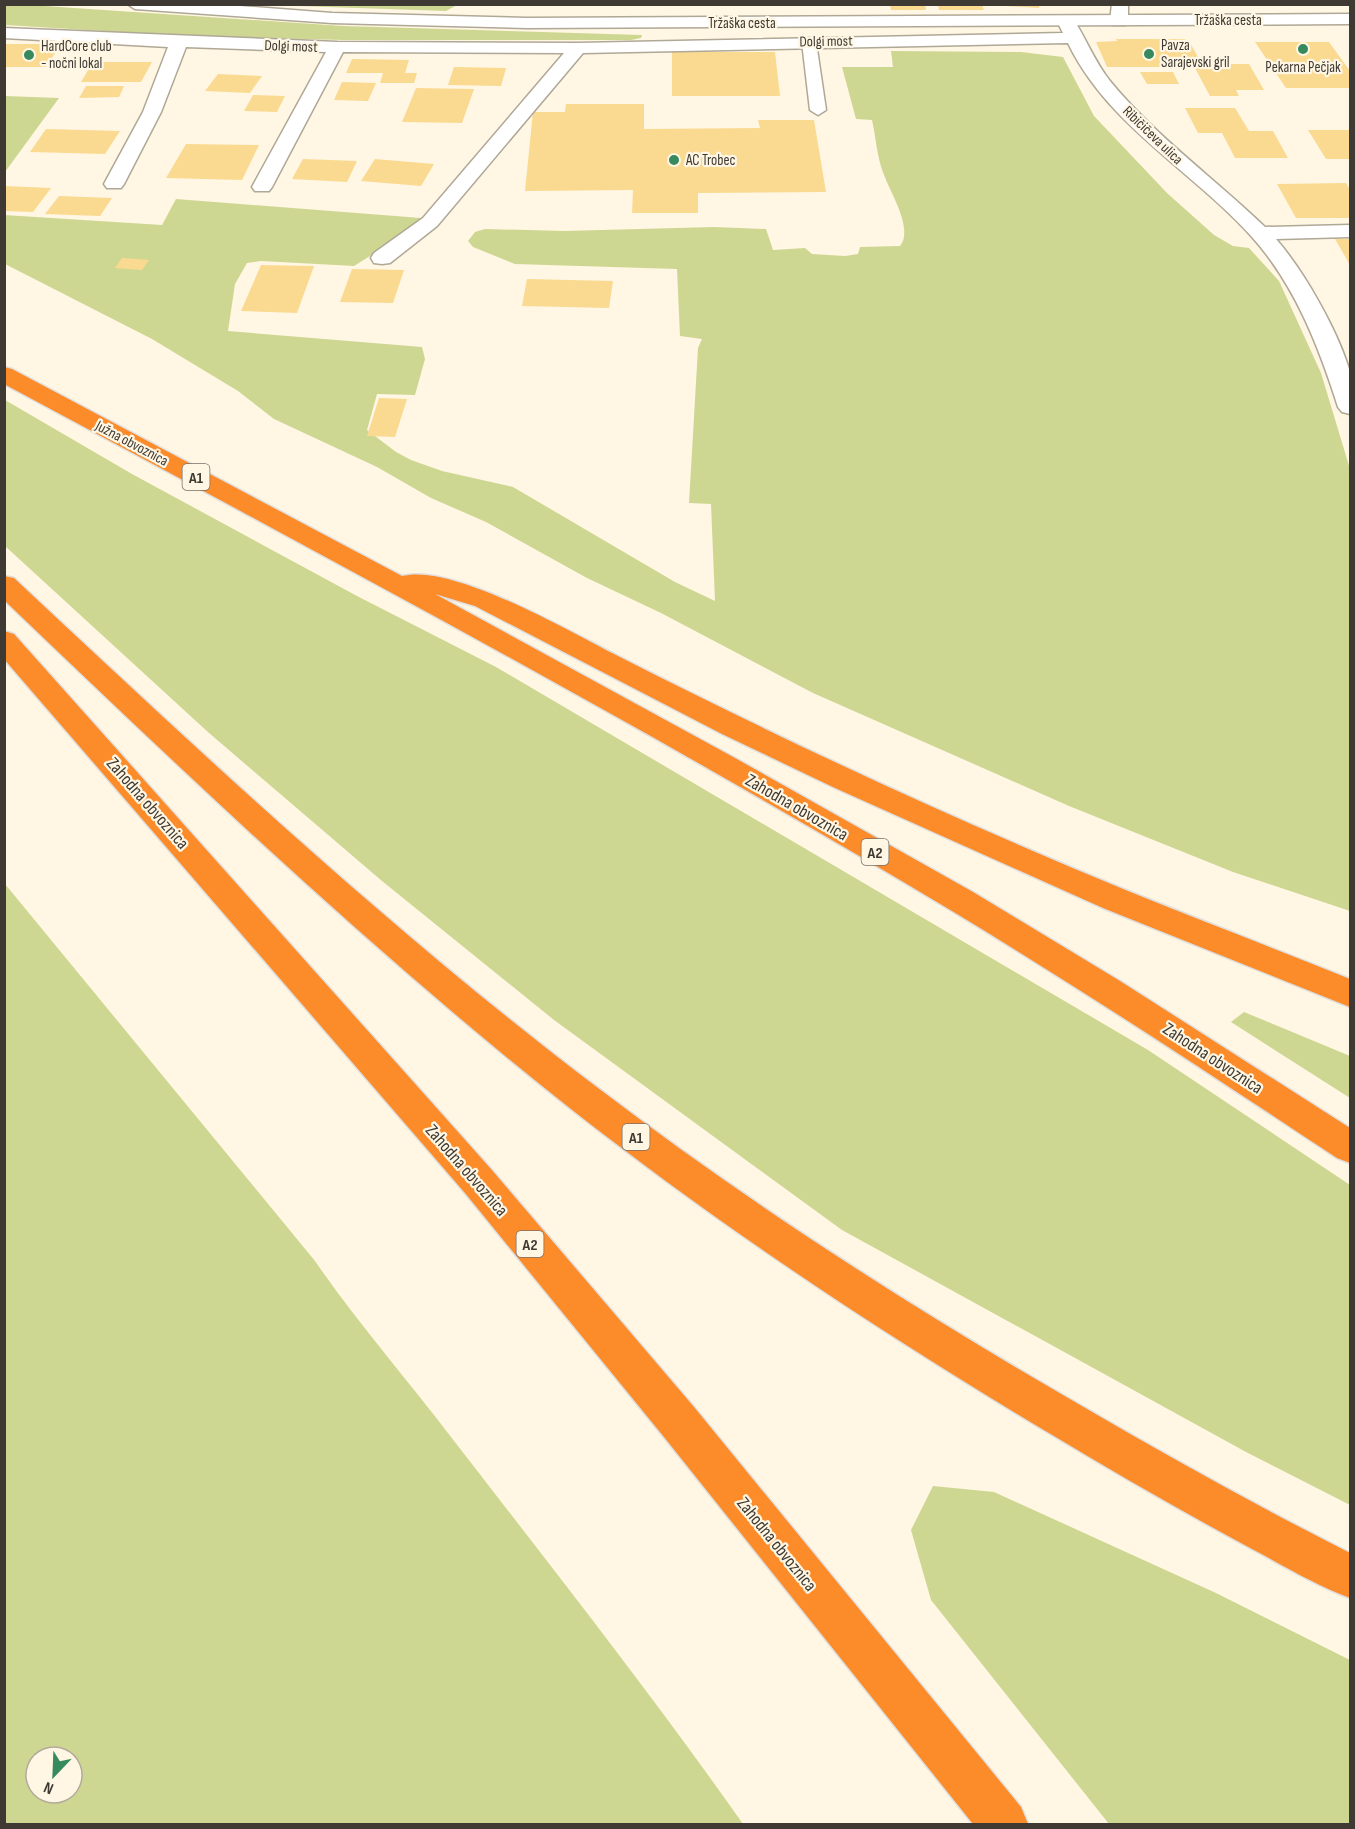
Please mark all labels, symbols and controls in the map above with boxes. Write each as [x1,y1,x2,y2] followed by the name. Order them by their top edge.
[1194,11,1262,30] street label: Tržaška cesta
[708,14,776,33] street label: Tržaška cesta
[799,32,853,51] street label: Dolgi most
[264,36,318,57] street label: Dolgi most
[1161,36,1230,72] place label: Pavza Sarajevski gril
[41,37,112,73] place label: HardCore club - nočni lokal
[1296,42,1310,56] marker: Pekarna Pečjak
[1142,47,1156,61] marker: Pavza Sarajevski gril
[22,48,36,62] marker: HardCore club - nočni lokal
[1265,58,1341,77] place label: Pekarna Pečjak
[1118,102,1187,169] street label: Ribičičeva ulica
[685,151,736,170] place label: AC Trobec
[667,153,681,167] marker: AC Trobec
[91,416,172,471] street label: Južna obvoznica
[182,464,210,490] road number: A1
[102,753,193,854] street label: Zahodna obvoznica
[742,770,852,845] street label: Zahodna obvoznica
[862,839,888,865] road number: A2
[1159,1018,1267,1099] street label: Zahodna obvoznica
[421,1120,512,1221] street label: Zahodna obvoznica
[622,1124,650,1150] road number: A1
[516,1231,544,1257] road number: A2
[732,1493,821,1596] street label: Zahodna obvoznica
[24,1745,84,1805] north arrow
[41,1777,56,1798] text: N

